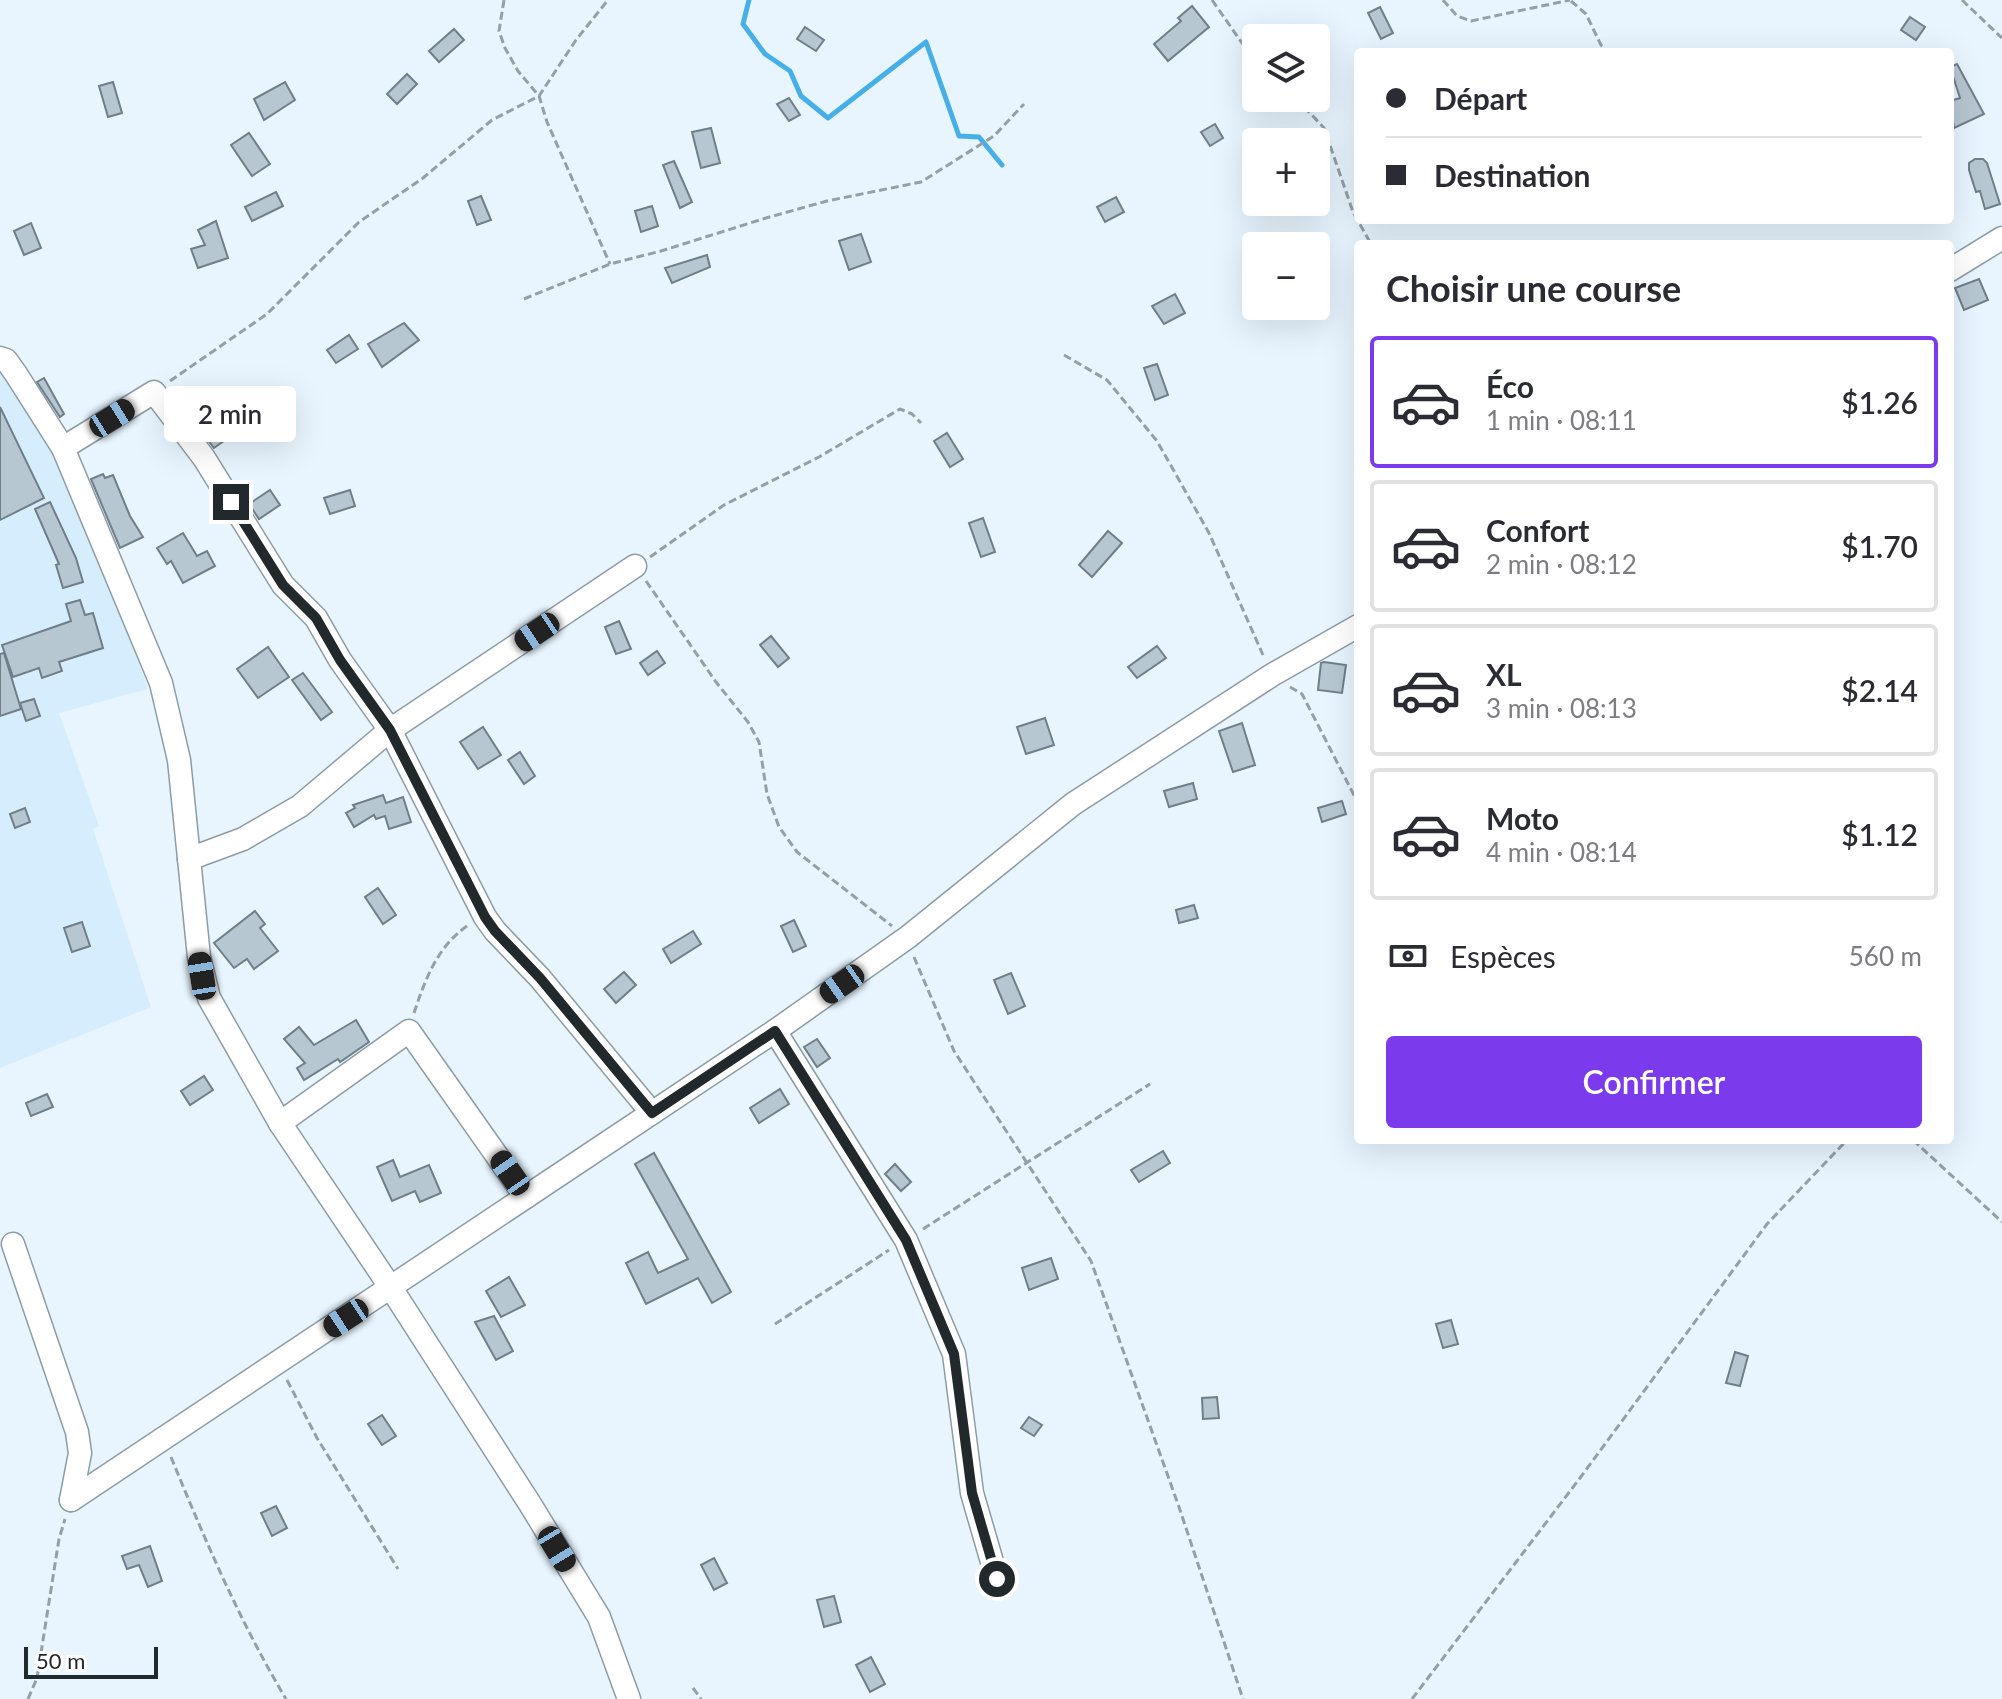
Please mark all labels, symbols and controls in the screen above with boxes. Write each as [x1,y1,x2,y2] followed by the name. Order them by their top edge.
[1242,24,1330,320] map controls
[1242,24,1330,112] button: layers
[1434,80,1527,116] text: Départ
[1242,128,1330,216] button: +
[1434,157,1591,193] text: Destination
[1242,232,1330,320] button: −
[1386,266,1681,310] text: Choisir une course
[1390,366,1462,438] icon: car
[1486,368,1534,404] text: Éco
[1841,384,1918,420] text: $1.26
[165,386,297,442] callout: 2 min
[85,395,139,441] car
[198,398,262,430] text: 2 min
[1486,404,1637,436] text: 1 min · 08:11
[213,484,249,520] route end
[1390,510,1462,582] icon: car
[1486,512,1589,548] text: Confort
[1841,528,1918,564] text: $1.70
[1486,548,1637,580] text: 2 min · 08:12
[510,609,564,655] car
[1390,654,1462,726] icon: car
[1486,656,1522,692] text: XL
[1841,672,1918,708] text: $2.14
[1486,692,1637,724] text: 3 min · 08:13
[1390,798,1462,870] icon: car
[1486,800,1559,836] text: Moto
[1841,816,1918,852] text: $1.12
[1486,836,1637,868] text: 4 min · 08:14
[1386,934,1430,978] icon: cash
[1450,938,1556,974] text: Espèces
[1849,940,1922,972] text: 560 m
[186,950,218,1002] car
[815,960,869,1008] car
[1386,1036,1922,1128] button: Confirmer
[486,1146,534,1200] car
[319,1295,373,1341] car
[534,1522,580,1576] car
[979,1561,1015,1597] route start
[24,1643,158,1679] scale bar
[36,1647,85,1674] text: 50 m

